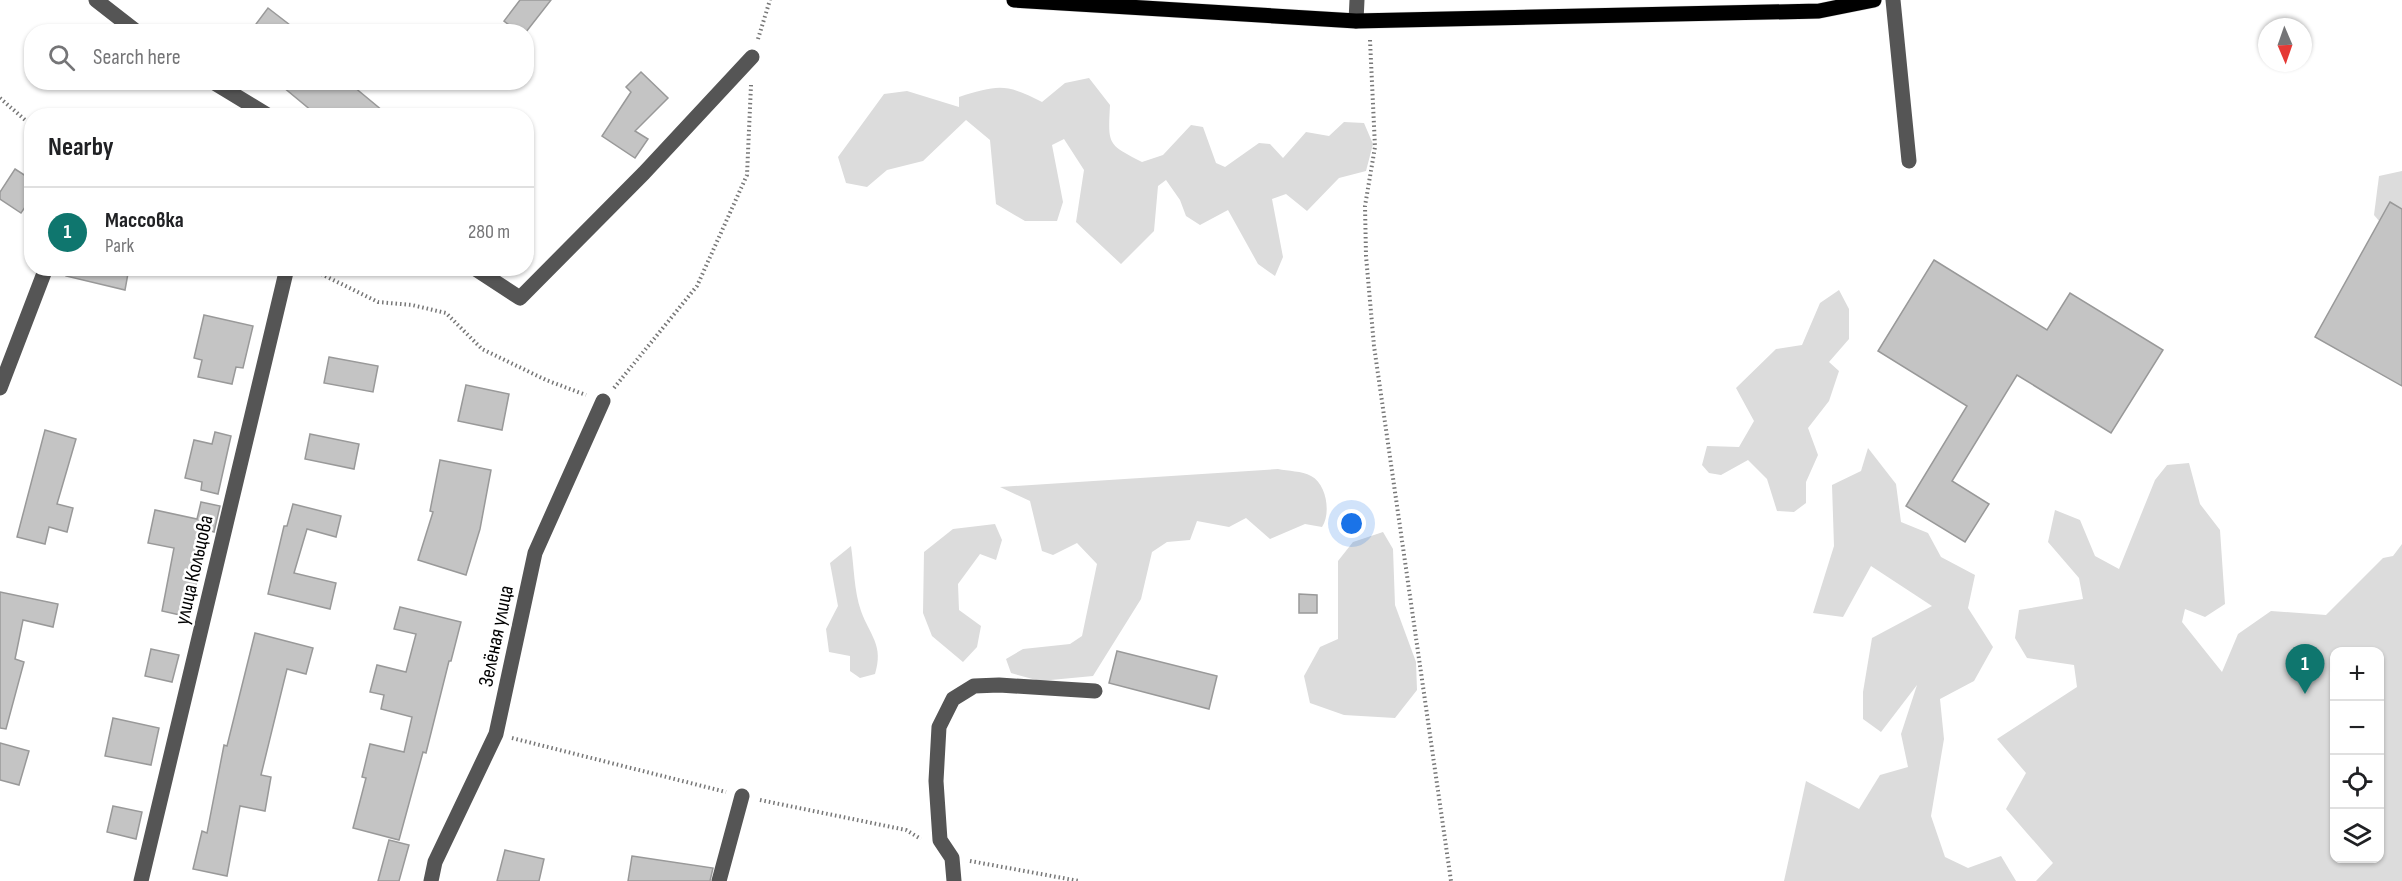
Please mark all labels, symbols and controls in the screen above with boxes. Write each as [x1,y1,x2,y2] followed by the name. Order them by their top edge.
[2258,18,2312,72] north arrow
[24,24,534,90] search box
[45,41,78,74] icon: search
[93,44,180,71] text: Search here
[48,132,114,163] text: Nearby
[105,207,184,234] text: Массовка
[64,220,71,244] text: 1
[468,220,510,244] text: 280 m
[105,234,134,258] text: Park
[1337,509,1366,538] your location
[169,513,219,627] street label: улица Кольцова
[473,583,519,689] street label: Зелёная улица
[2286,644,2324,694] pin: 1
[2330,647,2384,863] map controls
[2330,647,2384,701] button: +
[2330,701,2384,755] button: −
[2330,755,2384,809] button: locate
[2330,809,2384,863] button: layers

